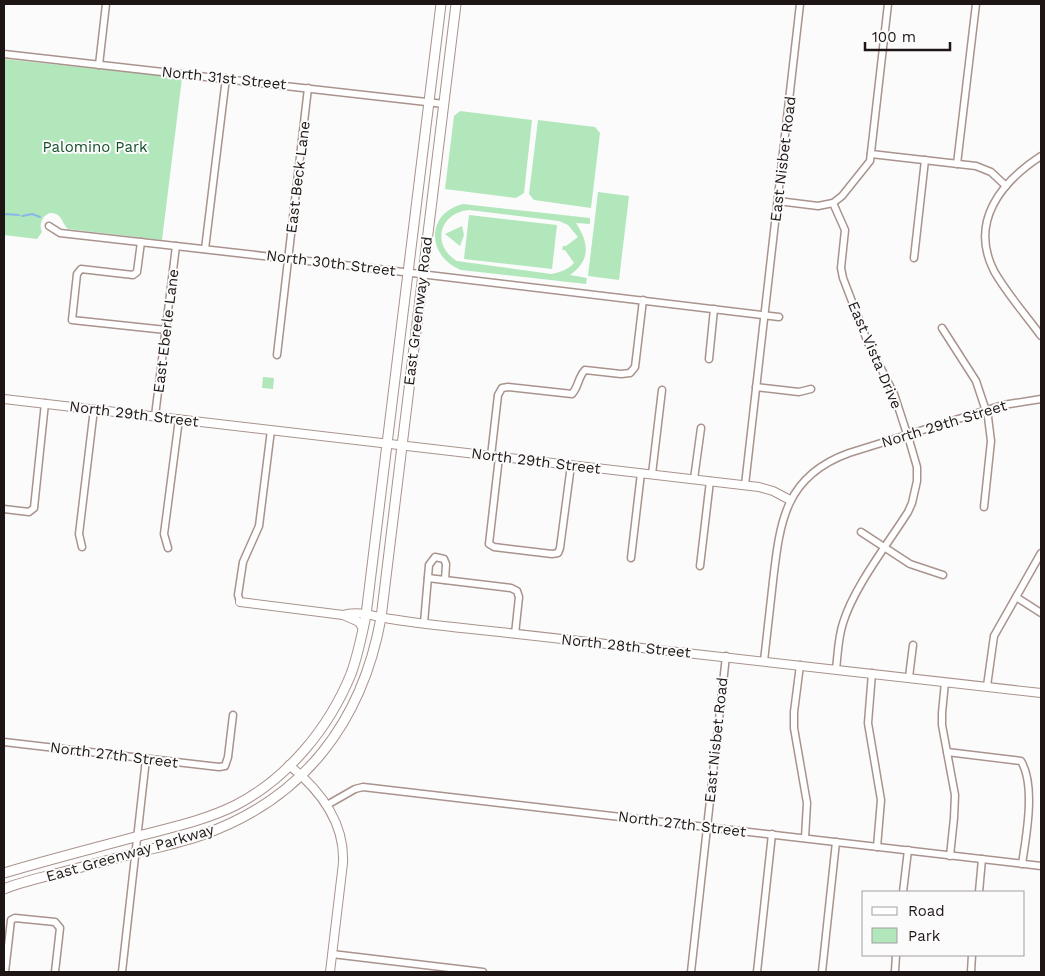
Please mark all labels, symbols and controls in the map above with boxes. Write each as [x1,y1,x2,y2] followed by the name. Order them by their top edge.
[865,20,950,52] scale bar
[872,28,916,46] text: 100 m
[161,63,288,94] street label: North 31st Street
[766,95,800,223] street label: East Nisbet Road
[282,120,314,234] street label: East Beck Lane
[42,138,148,156] park label: Palomino Park
[400,235,436,387] street label: East Greenway Road
[265,246,397,280] street label: North 30th Street
[149,268,183,394] street label: East Eberle Lane
[844,298,906,412] street label: East Vista Drive
[879,396,1010,452] street label: North 29th Street
[68,397,200,431] street label: North 29th Street
[470,444,602,478] street label: North 29th Street
[560,630,692,662] street label: North 28th Street
[700,676,732,804] street label: East Nisbet Road
[49,738,180,772] street label: North 27th Street
[617,807,748,841] street label: North 27th Street
[44,820,216,886] street label: East Greenway Parkway
[862,891,1025,956] legend
[908,902,945,920] text: Road
[908,927,941,945] text: Park

